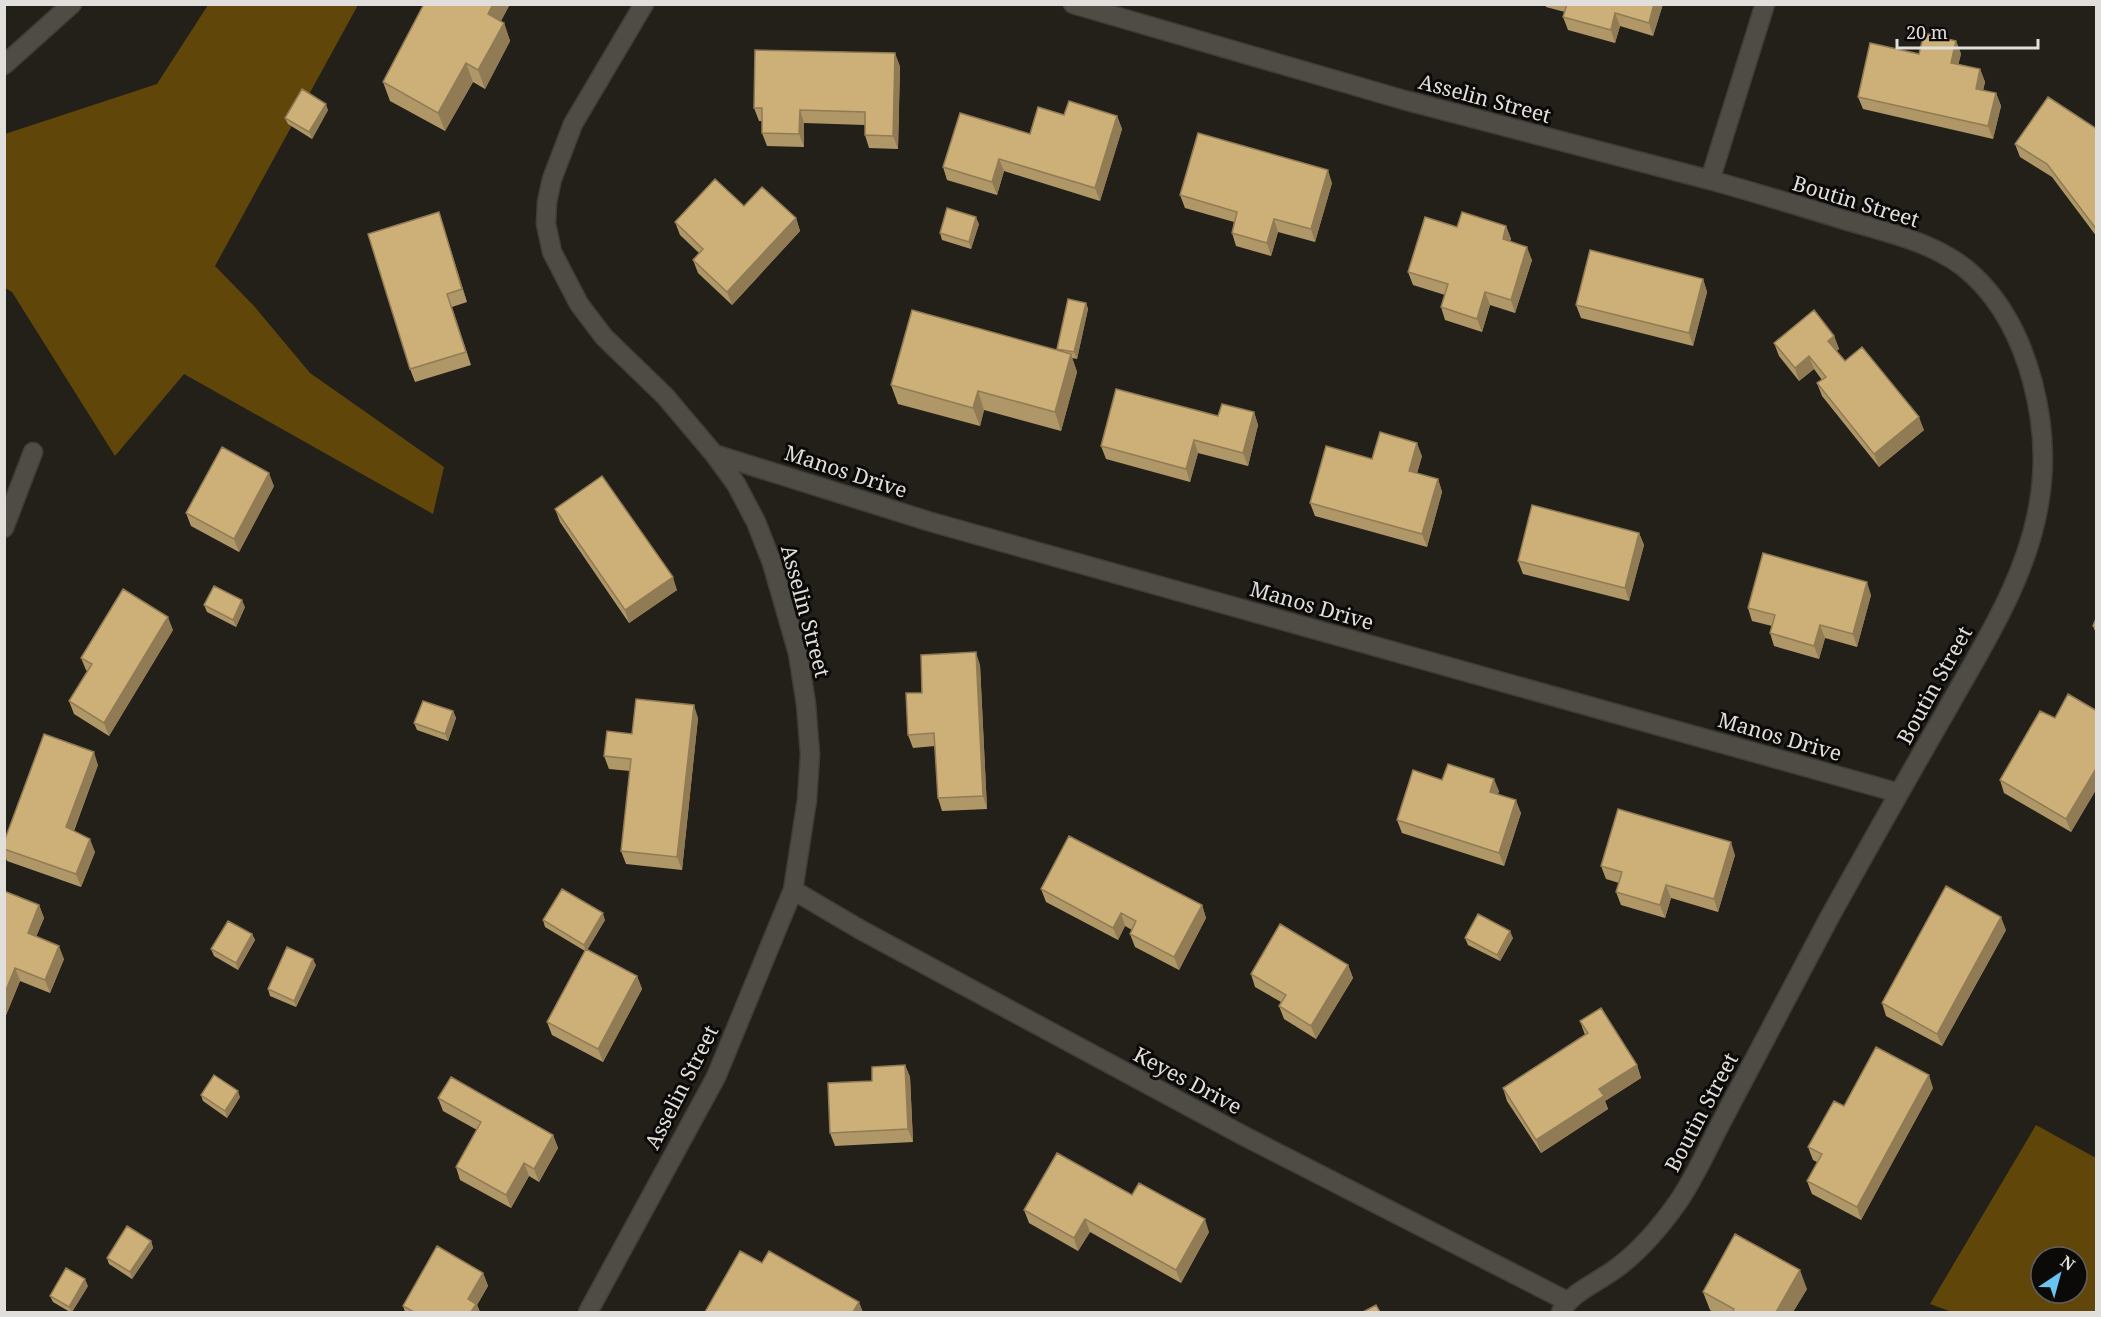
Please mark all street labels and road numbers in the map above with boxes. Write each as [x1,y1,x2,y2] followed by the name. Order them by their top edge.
[1416,67,1554,129] street label: Asselin Street
[1789,168,1923,234] street label: Boutin Street
[781,438,911,504] street label: Manos Drive
[775,542,837,680] street label: Asselin Street
[1247,574,1377,636] street label: Manos Drive
[1890,621,1978,749] street label: Boutin Street
[1715,705,1845,767] street label: Manos Drive
[638,1020,724,1154] street label: Asselin Street
[1129,1040,1247,1120] street label: Keyes Drive
[1658,1048,1744,1176] street label: Boutin Street

